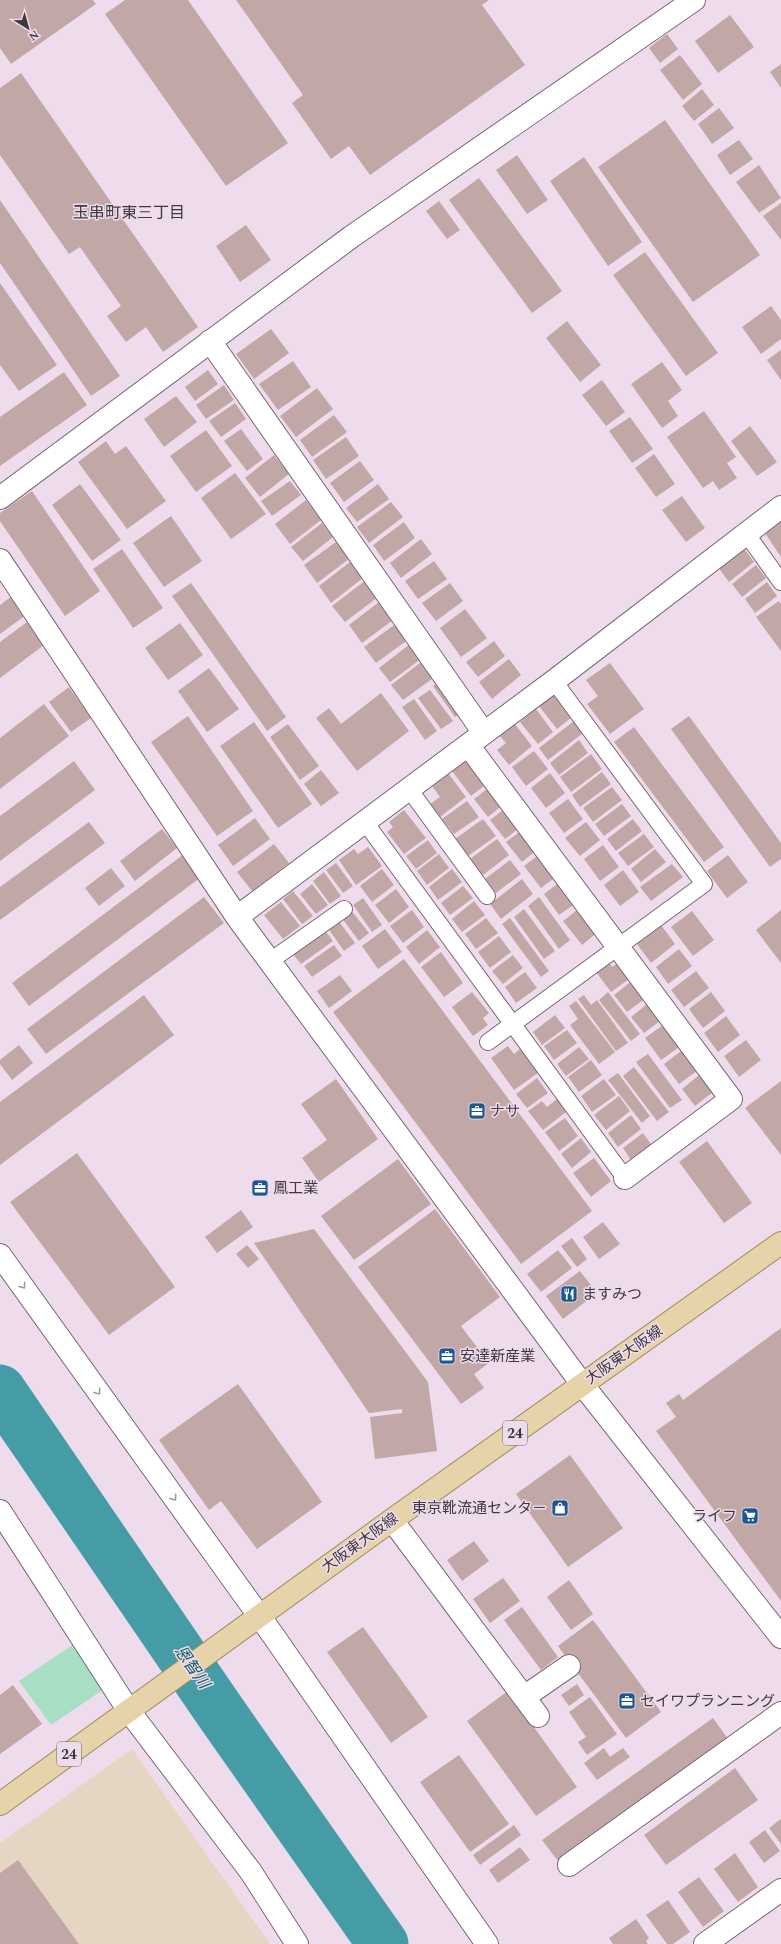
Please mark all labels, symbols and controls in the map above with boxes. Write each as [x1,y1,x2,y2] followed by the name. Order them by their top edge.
[8,8,48,48] north arrow
[25,26,42,45] text: N
[73,201,185,225] district label: 玉串町東三丁目
[490,1100,520,1123] place label: ナサ
[467,1101,487,1121] office icon: ナサ
[273,1177,318,1200] place label: 鳳工業
[250,1178,270,1198] office icon: 鳳工業
[18,1282,25,1289] one-way arrow
[582,1283,642,1306] place label: ますみつ
[559,1284,579,1304] restaurant icon: ますみつ
[581,1320,667,1390] street label: 大阪東大阪線
[460,1345,535,1368] place label: 安達新産業
[437,1346,457,1366] office icon: 安達新産業
[94,1388,101,1395] one-way arrow
[503,1421,527,1445] road number: 24
[169,1493,176,1500] one-way arrow
[412,1497,547,1520] place label: 東京靴流通センタ－
[550,1498,570,1518] shop icon: 東京靴流通センタ－
[692,1505,737,1528] place label: ライフ
[740,1506,760,1526] supermarket icon: ライフ
[317,1507,403,1579] street label: 大阪東大阪線
[168,1640,217,1695] water label: 恩智川
[640,1690,775,1713] place label: セイワプランニング
[617,1691,637,1711] office icon: セイワプランニング
[57,1742,81,1766] road number: 24

